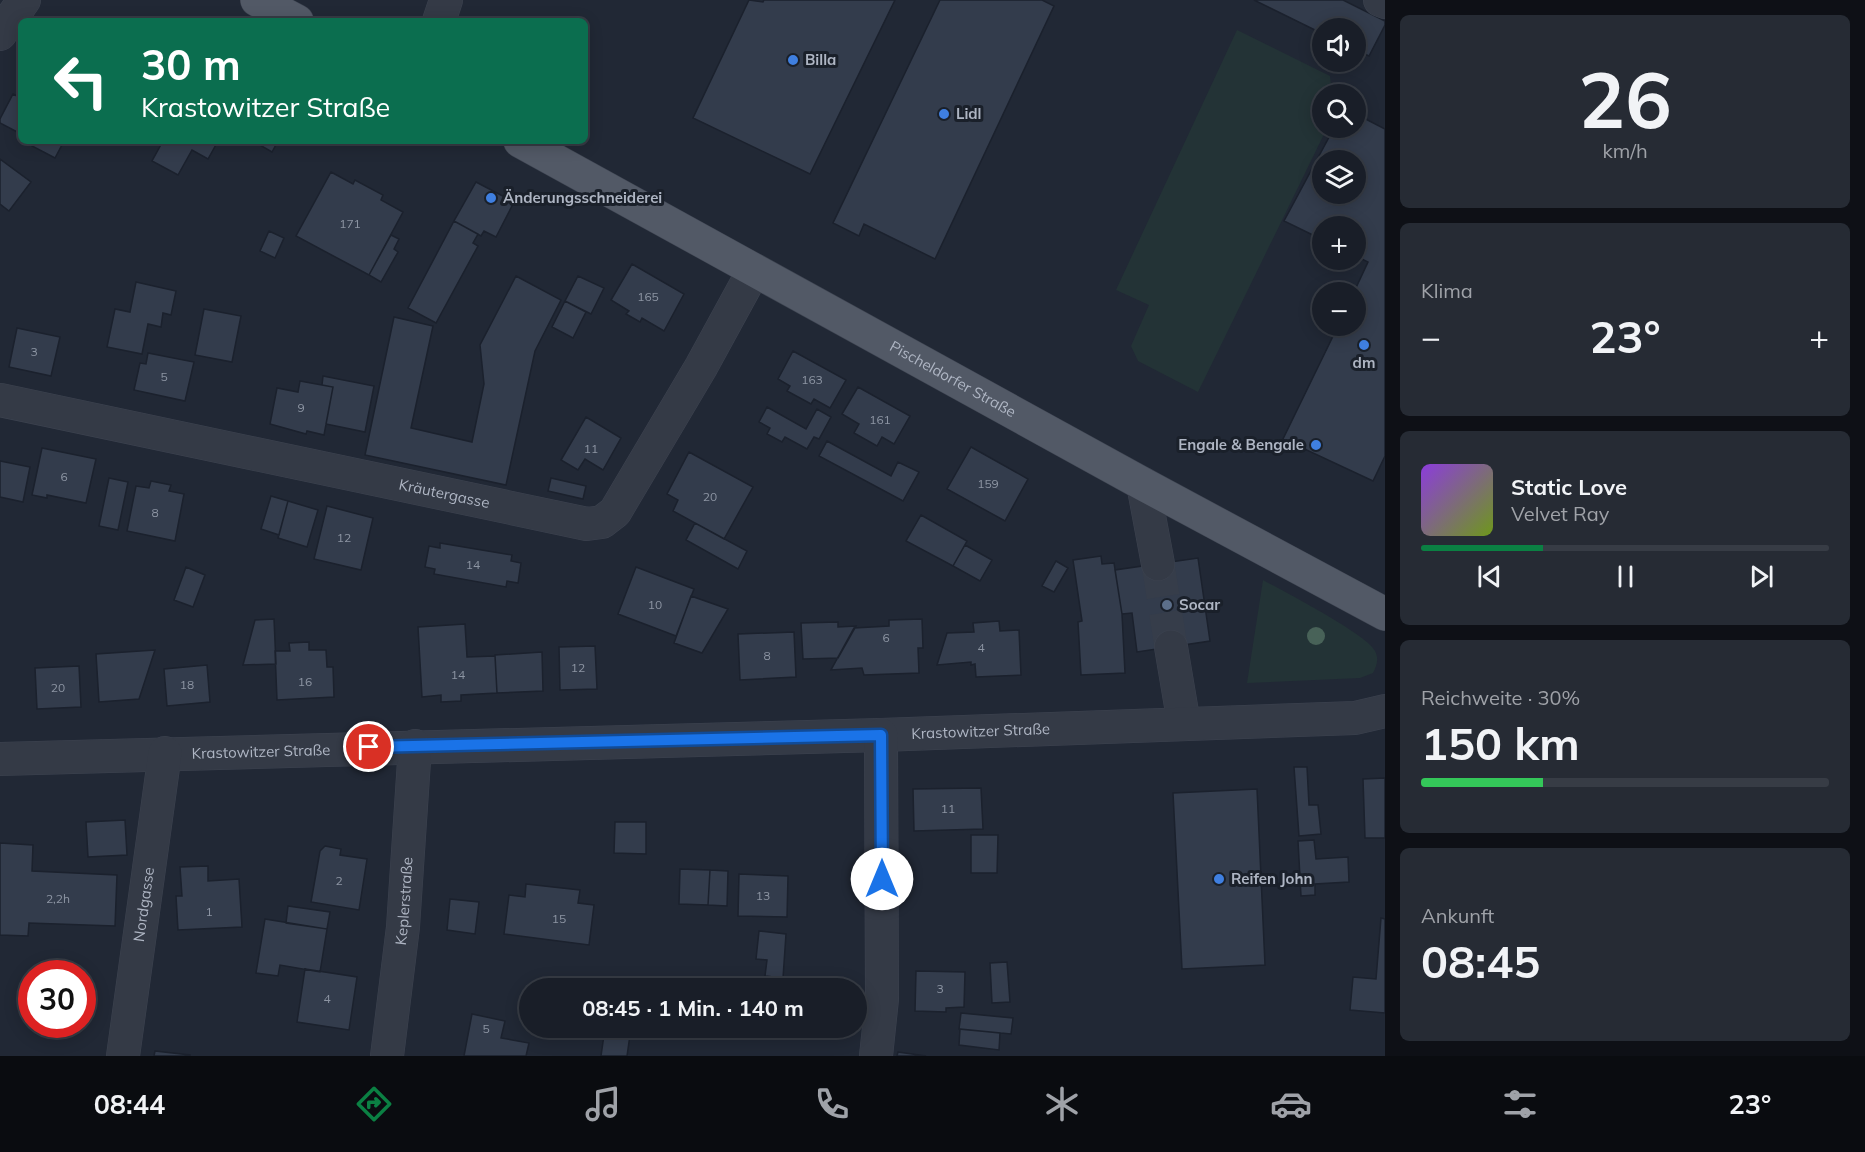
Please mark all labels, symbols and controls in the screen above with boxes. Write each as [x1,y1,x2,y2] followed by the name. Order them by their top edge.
[1312,18,1366,336] map controls
[1312,18,1366,72] button: sound
[141,38,241,91] text: 30 m
[42,42,120,120] icon: left
[805,50,836,69] place label: Billa
[1578,50,1672,148] text: 26
[786,53,800,67] marker: Billa
[1312,84,1366,138] button: search
[141,90,390,124] text: Krastowitzer Straße
[956,104,982,123] place label: Lidl
[937,107,951,121] marker: Lidl
[1602,138,1648,163] text: km/h
[1312,150,1366,204] button: layers
[503,188,662,207] place label: Änderungsschneiderei
[484,191,498,205] marker: Änderungsschneiderei
[339,216,361,231] house number: 171
[1312,216,1366,270] button: +
[1421,278,1473,303] text: Klima
[1312,282,1366,336] button: −
[637,289,659,304] house number: 165
[1589,308,1661,364] text: 23°
[1421,316,1441,357] text: −
[1809,316,1829,357] text: +
[887,336,1019,421] street label: Pischeldorfer Straße
[1357,338,1371,352] marker: dm
[30,344,38,359] house number: 3
[1353,353,1375,372] place label: dm
[160,369,168,384] house number: 5
[801,372,823,387] house number: 163
[297,400,305,415] house number: 9
[869,412,891,427] house number: 161
[1178,435,1304,454] place label: Engale & Bengale
[1309,438,1323,452] marker: Engale & Bengale
[584,441,598,456] house number: 11
[60,469,68,484] house number: 6
[1511,473,1627,501] text: Static Love
[397,474,492,512] street label: Kräutergasse
[977,476,999,491] house number: 159
[703,489,717,504] house number: 20
[1511,501,1609,526] text: Velvet Ray
[151,505,159,520] house number: 8
[337,530,351,545] house number: 12
[466,557,480,572] house number: 14
[1473,560,1506,593] icon: previous
[1609,560,1642,593] icon: pause
[1745,560,1778,593] icon: next
[1179,595,1220,614] place label: Socar
[648,597,662,612] house number: 10
[1160,598,1174,612] marker: Socar
[882,630,890,645] house number: 6
[977,640,985,655] house number: 4
[763,648,771,663] house number: 8
[571,660,585,675] house number: 12
[451,667,465,682] house number: 14
[298,674,312,689] house number: 16
[180,677,194,692] house number: 18
[51,680,65,695] house number: 20
[1421,685,1580,710] text: Reichweite · 30%
[1421,715,1580,771] text: 150 km
[911,719,1050,743] street label: Krastowitzer Straße
[343,721,394,772] pin
[352,730,385,763] icon: arrive
[191,740,330,763] street label: Krastowitzer Straße
[941,801,955,816] house number: 11
[850,847,914,911] position arrow
[391,856,417,946] street label: Keplerstraße
[129,866,158,943] street label: Nordgasse
[1231,869,1313,888] place label: Reifen John
[1212,872,1226,886] marker: Reifen John
[335,873,343,888] house number: 2
[756,888,770,903] house number: 13
[46,891,70,906] house number: 2,2h
[1421,903,1494,928] text: Ankunft
[205,904,213,919] house number: 1
[552,911,566,926] house number: 15
[1421,933,1540,989] text: 08:45
[18,960,96,1038] speed limit sign: 30
[936,981,944,996] house number: 3
[323,991,331,1006] house number: 4
[582,994,804,1022] text: 08:45 · 1 Min. · 140 m
[482,1021,490,1036] house number: 5
[353,1083,395,1125] icon: directions
[582,1083,624,1125] icon: music
[811,1083,853,1125] icon: phone
[1041,1083,1083,1125] icon: climate
[1270,1083,1312,1125] icon: car
[1499,1083,1541,1125] icon: filters
[94,1087,165,1121] text: 08:44
[1729,1087,1771,1121] text: 23°

